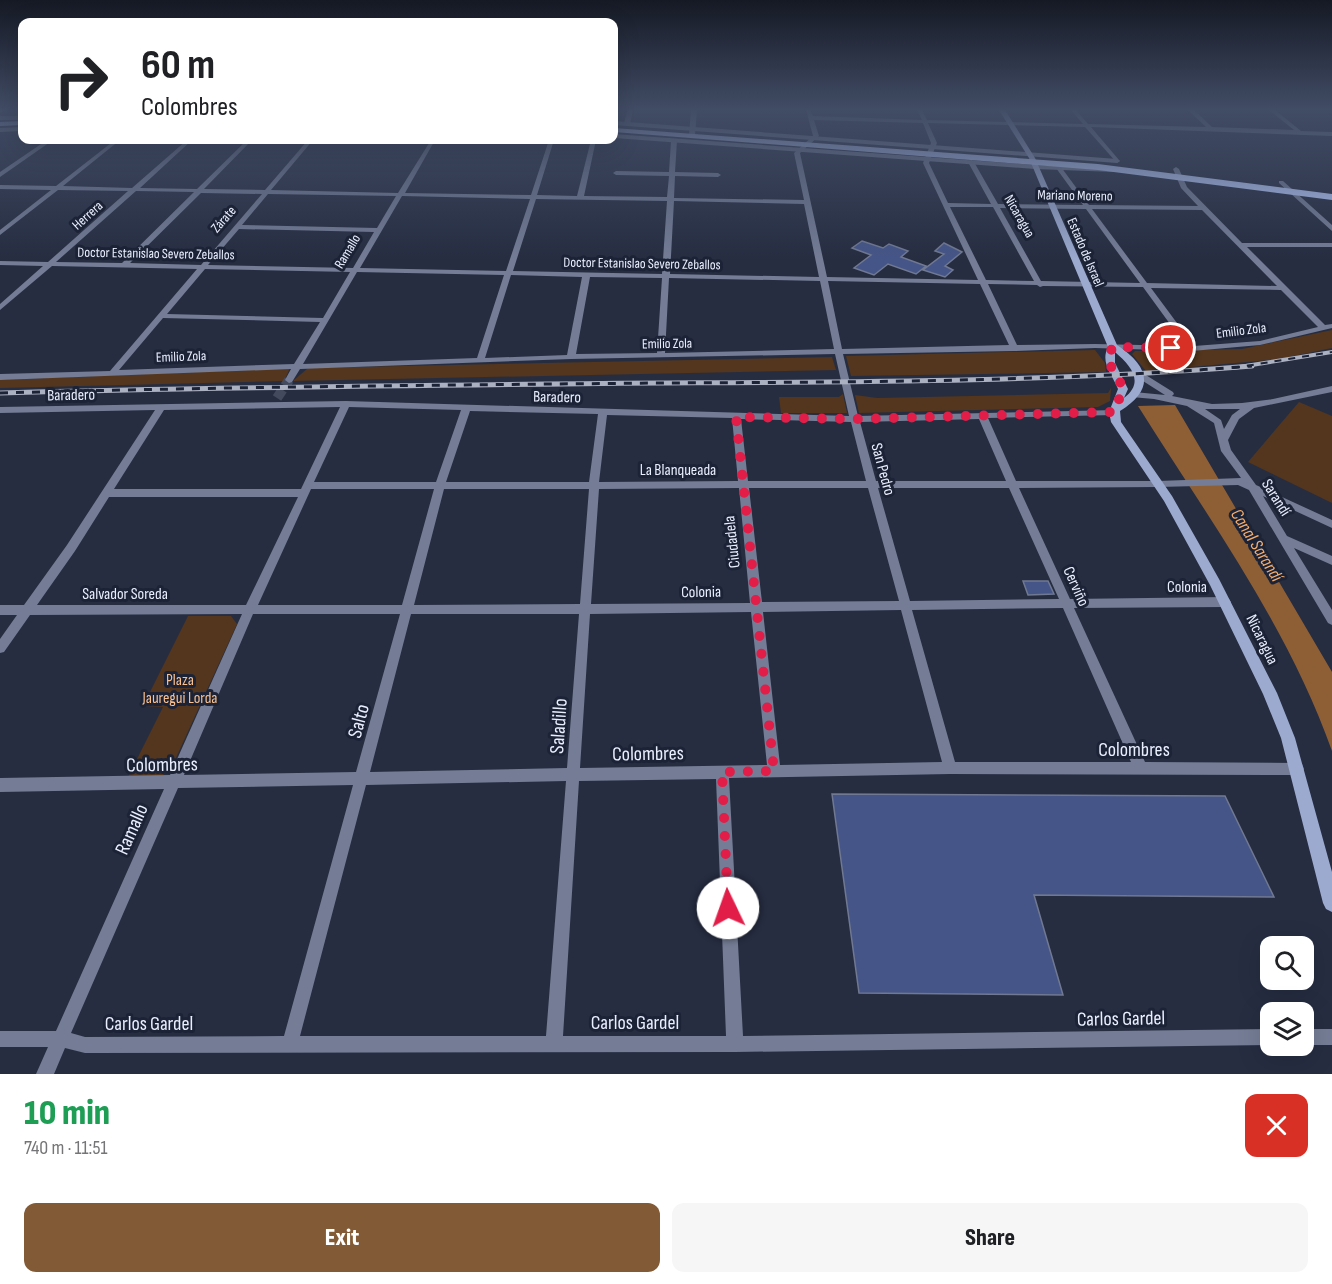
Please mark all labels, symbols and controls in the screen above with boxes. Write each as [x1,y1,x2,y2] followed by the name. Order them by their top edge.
[141,40,215,91] text: 60 m
[42,42,120,120] icon: right
[141,91,238,123] text: Colombres
[1037,186,1113,205] street label: Mariano Moreno
[1001,192,1039,241] street label: Nicaragua
[69,197,106,234] street label: Herrera
[207,202,240,236] street label: Zárate
[1063,215,1108,289] street label: Estado de Israel
[331,231,364,272] street label: Ramallo
[77,244,235,263] street label: Doctor Estanislao Severo Zeballos
[563,254,721,273] street label: Doctor Estanislao Severo Zeballos
[1215,319,1267,342] street label: Emilio Zola
[1145,322,1196,373] pin
[1154,331,1187,364] icon: arrive
[642,335,692,352] street label: Emilio Zola
[156,347,206,366] street label: Emilio Zola
[47,386,95,405] street label: Baradero
[533,388,581,407] street label: Baradero
[866,441,899,498] street label: San Pedro
[640,461,716,480] street label: La Blanqueada
[1257,476,1294,520] street label: Sarandí
[1226,505,1288,587] water label: Canal Sarandí
[720,515,745,569] street label: Ciudadela
[1059,564,1093,609] street label: Cerviño
[1167,578,1207,597] street label: Colonia
[681,583,721,602] street label: Colonia
[82,585,168,604] street label: Salvador Soreda
[1241,612,1282,668] street label: Nicaragua
[141,671,218,708] park label: Plaza Jauregui Lorda
[545,698,573,755] street label: Saladillo
[343,702,375,741] street label: Salto
[1098,738,1170,762] street label: Colombres
[612,741,684,767] street label: Colombres
[126,752,198,778] street label: Colombres
[110,800,154,858] street label: Ramallo
[696,876,760,940] position arrow
[1260,936,1314,1056] map controls
[1260,936,1314,990] button: search
[1260,1002,1314,1056] button: layers
[1077,1006,1165,1032] street label: Carlos Gardel
[591,1011,679,1035] street label: Carlos Gardel
[105,1012,193,1036] street label: Carlos Gardel
[24,1092,110,1135] text: 10 min
[1245,1094,1308,1157] button: close
[24,1136,107,1160] text: 740 m · 11:51
[24,1203,660,1272] button: Exit
[672,1203,1308,1272] button: Share

